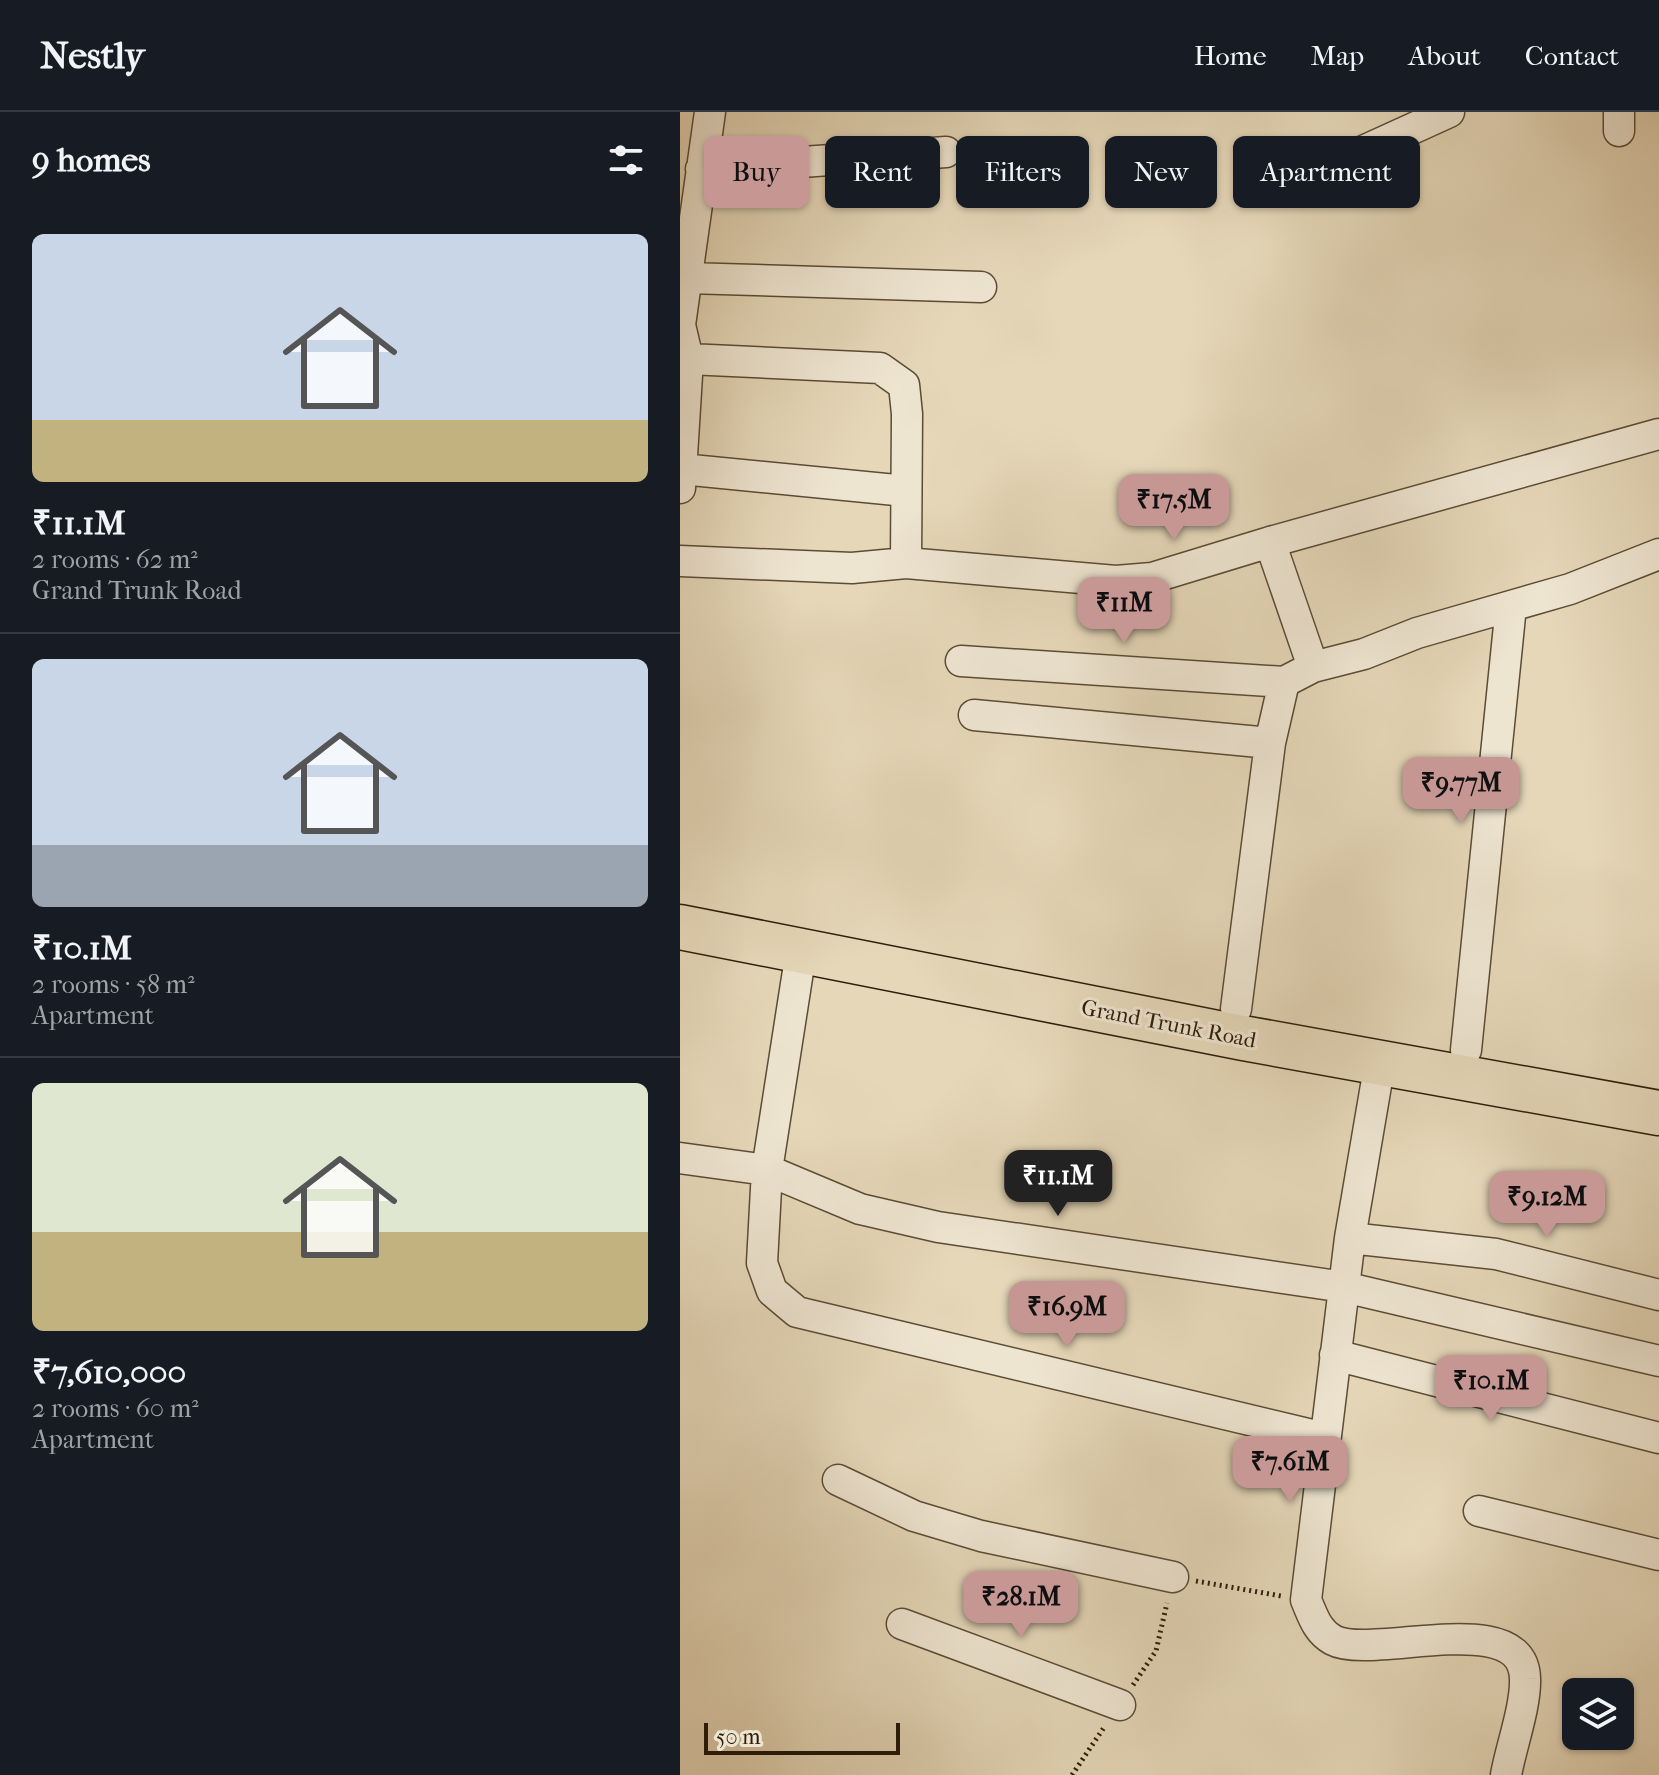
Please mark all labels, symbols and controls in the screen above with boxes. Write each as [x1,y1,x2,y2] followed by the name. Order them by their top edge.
[40,33,145,78] text: Nestly
[1194,39,1267,72] text: Home
[1311,39,1364,72] text: Map
[1408,39,1481,72] text: About
[1525,39,1619,72] text: Contact
[704,136,809,208] chip: Buy
[825,136,940,208] chip: Rent
[956,136,1089,208] chip: Filters
[1105,136,1217,208] chip: New
[1233,136,1420,208] chip: Apartment
[604,138,648,182] icon: filters
[32,140,151,180] text: 9 homes
[268,286,412,430] icon: home
[1109,474,1239,542] pin: ₹17.5M
[1136,484,1212,515] text: ₹17.5M
[32,503,126,543] text: ₹11.1M
[32,544,198,575] text: 2 rooms · 62 m²
[32,575,242,606] text: Grand Trunk Road
[1077,577,1171,645] pin: ₹11M
[1095,587,1153,618] text: ₹11M
[268,711,412,855] icon: home
[1396,757,1526,825] pin: ₹9.77M
[1421,767,1501,798] text: ₹9.77M
[32,928,132,968] text: ₹10.1M
[32,969,195,1000] text: 2 rooms · 58 m²
[1079,994,1259,1054] street label: Grand Trunk Road
[32,1000,154,1031] text: Apartment
[268,1135,412,1279] icon: home
[993,1150,1123,1218] pin: ₹11.1M
[1022,1160,1094,1191] text: ₹11.1M
[1482,1171,1612,1239] pin: ₹9.12M
[1507,1181,1587,1212] text: ₹9.12M
[1002,1281,1132,1349] pin: ₹16.9M
[1027,1291,1107,1322] text: ₹16.9M
[32,1352,186,1392] text: ₹7,610,000
[1426,1355,1556,1423] pin: ₹10.1M
[1453,1365,1529,1396] text: ₹10.1M
[32,1393,199,1424] text: 2 rooms · 60 m²
[32,1424,154,1455] text: Apartment
[1225,1436,1355,1504] pin: ₹7.61M
[1251,1446,1330,1477] text: ₹7.61M
[956,1571,1086,1639] pin: ₹28.1M
[981,1581,1061,1612] text: ₹28.1M
[1562,1678,1634,1750] map controls
[1562,1678,1634,1750] button: layers
[704,1719,900,1755] scale bar
[716,1724,761,1750] text: 50 m

